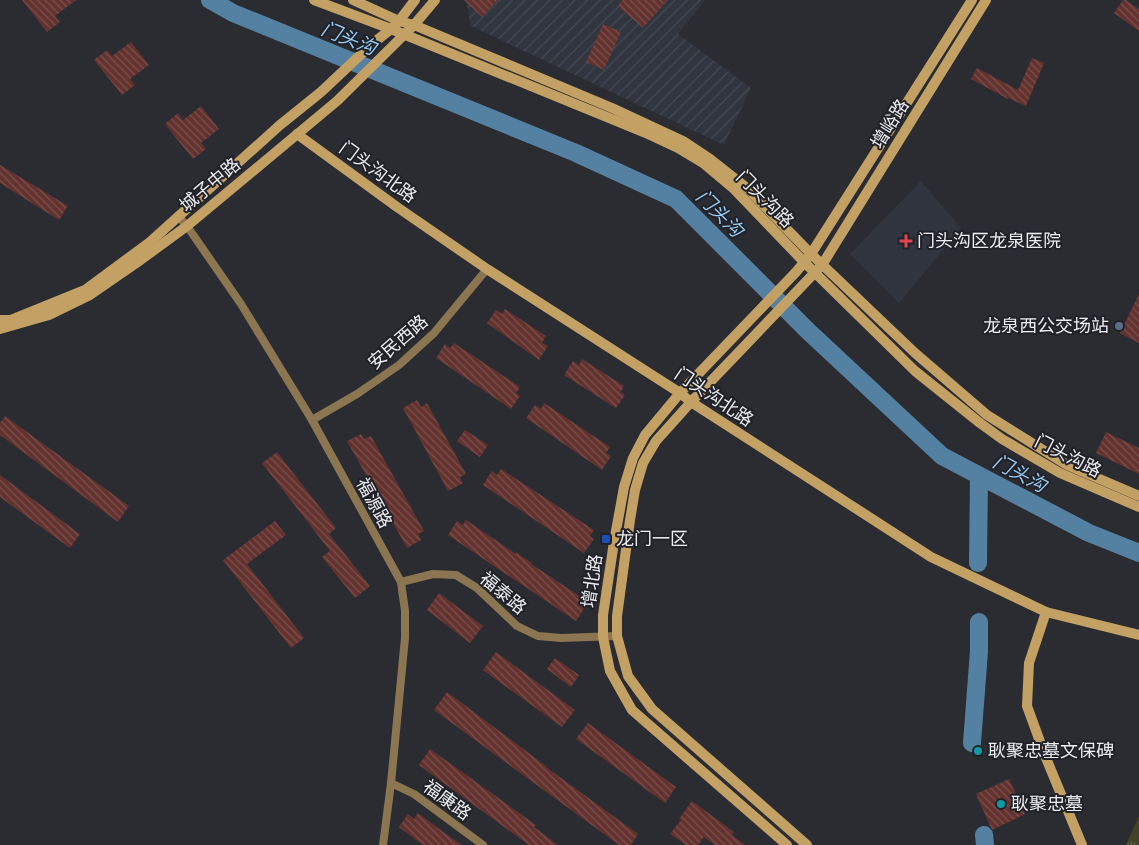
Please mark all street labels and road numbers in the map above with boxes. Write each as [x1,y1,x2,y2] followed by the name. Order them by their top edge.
[867,96,913,152] street label: 增峪路
[336,137,420,207] street label: 门头沟北路
[176,154,244,216] street label: 城子中路
[732,166,798,232] street label: 门头沟路
[364,311,432,373] street label: 安民西路
[671,364,757,430] street label: 门头沟北路
[1031,431,1105,481] street label: 门头沟路
[352,475,396,531] street label: 福源路
[578,553,606,609] street label: 增北路
[476,568,530,618] street label: 福泰路
[419,776,475,824] street label: 福康路

